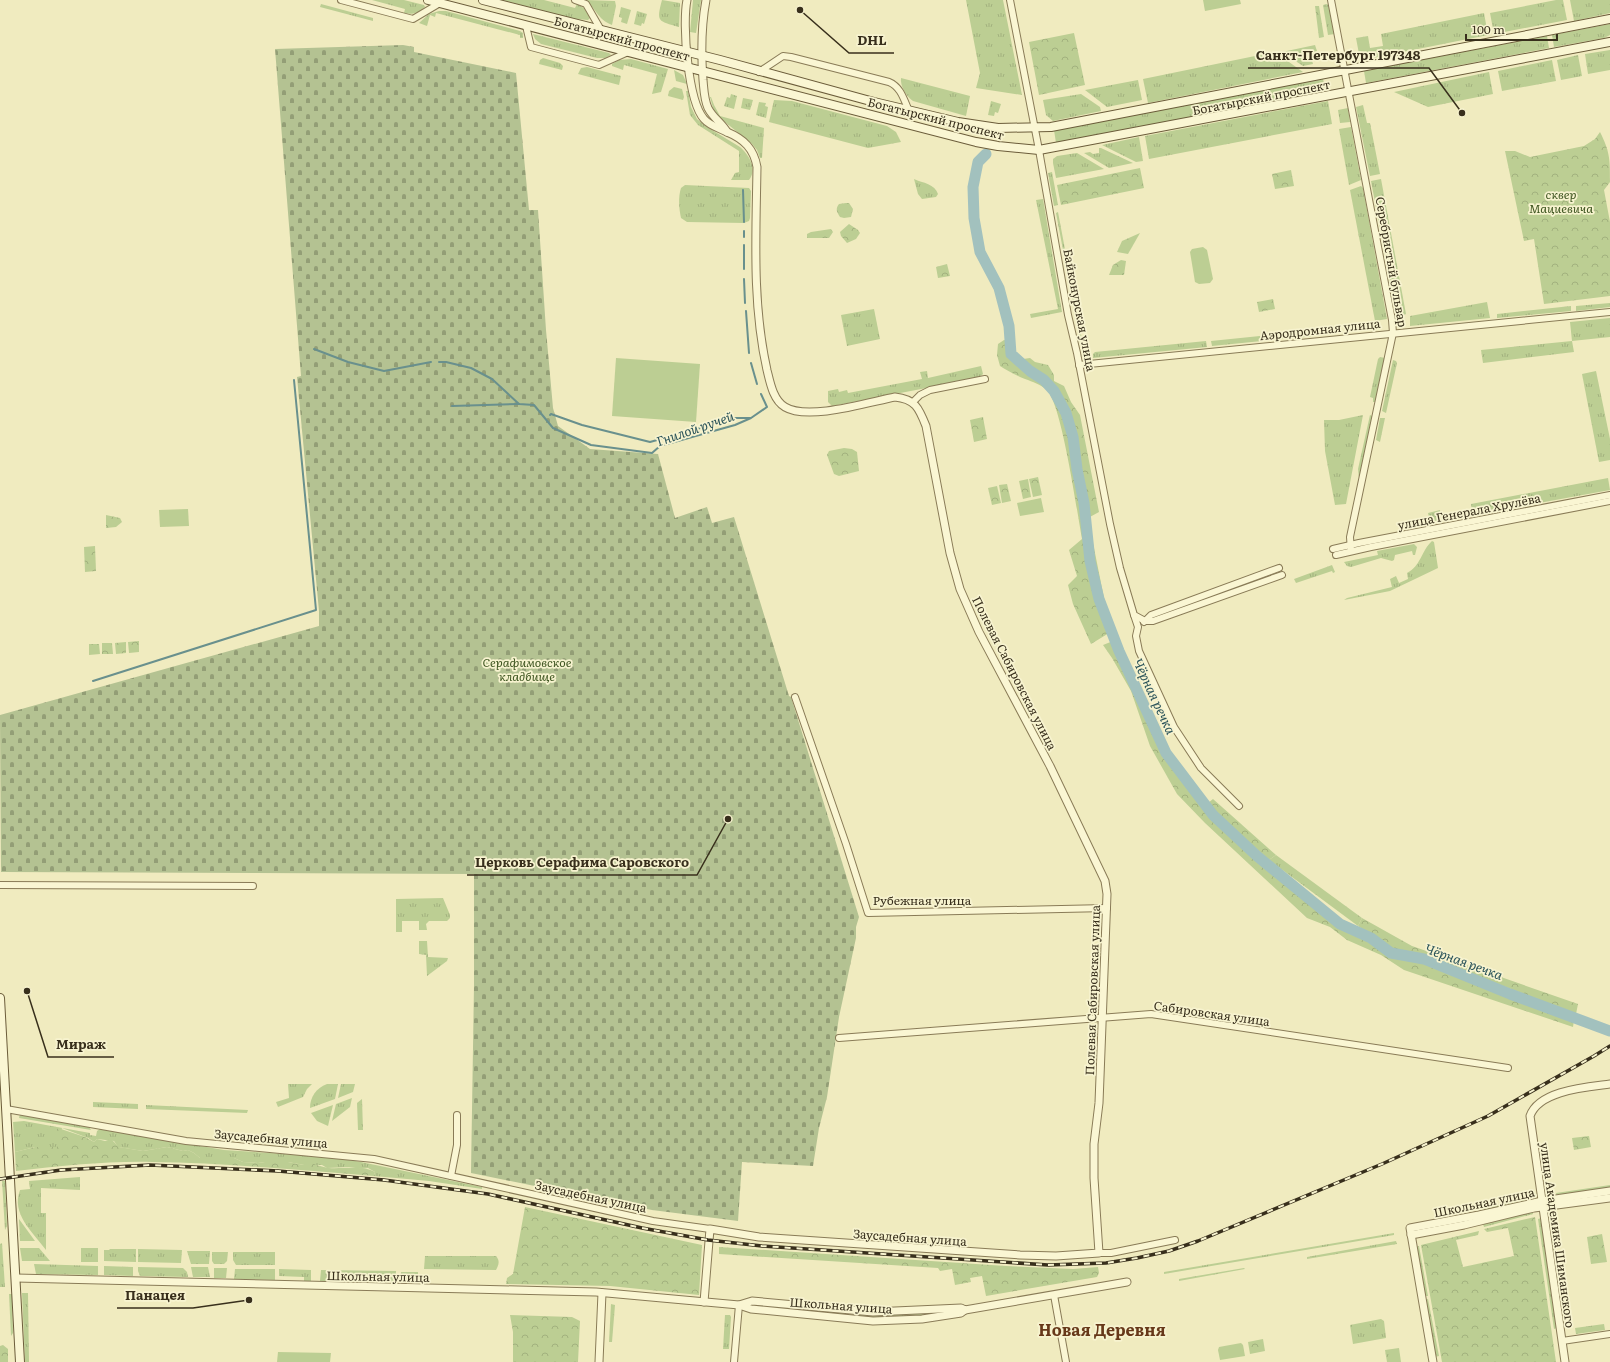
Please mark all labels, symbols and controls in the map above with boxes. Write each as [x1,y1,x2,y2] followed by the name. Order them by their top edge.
[552,11,692,65] street label: Богатырский проспект
[1466,16,1557,42] scale bar
[1472,20,1505,38] text: 100 m
[849,28,894,53] callout: DHL
[857,30,887,49] text: DHL
[1248,43,1429,68] callout: Санкт-Петербург 197348
[1256,45,1421,64] text: Санкт-Петербург 197348
[1190,75,1332,119] street label: Богатырский проспект
[866,92,1006,144] street label: Богатырский проспект
[1529,185,1593,217] park label: сквер Мациевича
[1372,195,1412,329] street label: Серебристый бульвар
[1059,247,1101,373] street label: Байконурская улица
[1259,314,1382,344] street label: Аэродромная улица
[654,406,737,450] water label: Гнилой ручей
[1396,488,1543,534] street label: улица Генерала Хрулёва
[968,593,1062,754] street label: Полевая Сабировская улица
[483,653,572,685] park label: Серафимовское кладбище
[1129,655,1181,738] water label: Чёрная речка
[467,850,697,875] callout: Церковь Серафима Саровского
[475,852,689,871] text: Церковь Серафима Саровского
[873,891,972,909] street label: Рубежная улица
[1080,904,1104,1076] street label: Полевая Сабировская улица
[1422,938,1506,984] water label: Чёрная речка
[1153,996,1272,1030] street label: Сабировская улица
[48,1032,114,1057] callout: Мираж
[56,1034,106,1053] text: Мираж
[214,1124,329,1152] street label: Заусадебная улица
[1536,1141,1580,1329] street label: улица Академика Шиманского
[534,1175,649,1217] street label: Заусадебная улица
[1432,1182,1537,1222] street label: Школьная улица
[853,1224,968,1250] street label: Заусадебная улица
[326,1266,430,1286] street label: Школьная улица
[117,1283,193,1308] callout: Панацея
[125,1285,185,1304] text: Панацея
[789,1292,894,1318] street label: Школьная улица
[1038,1317,1166,1341] district label: Новая Деревня

